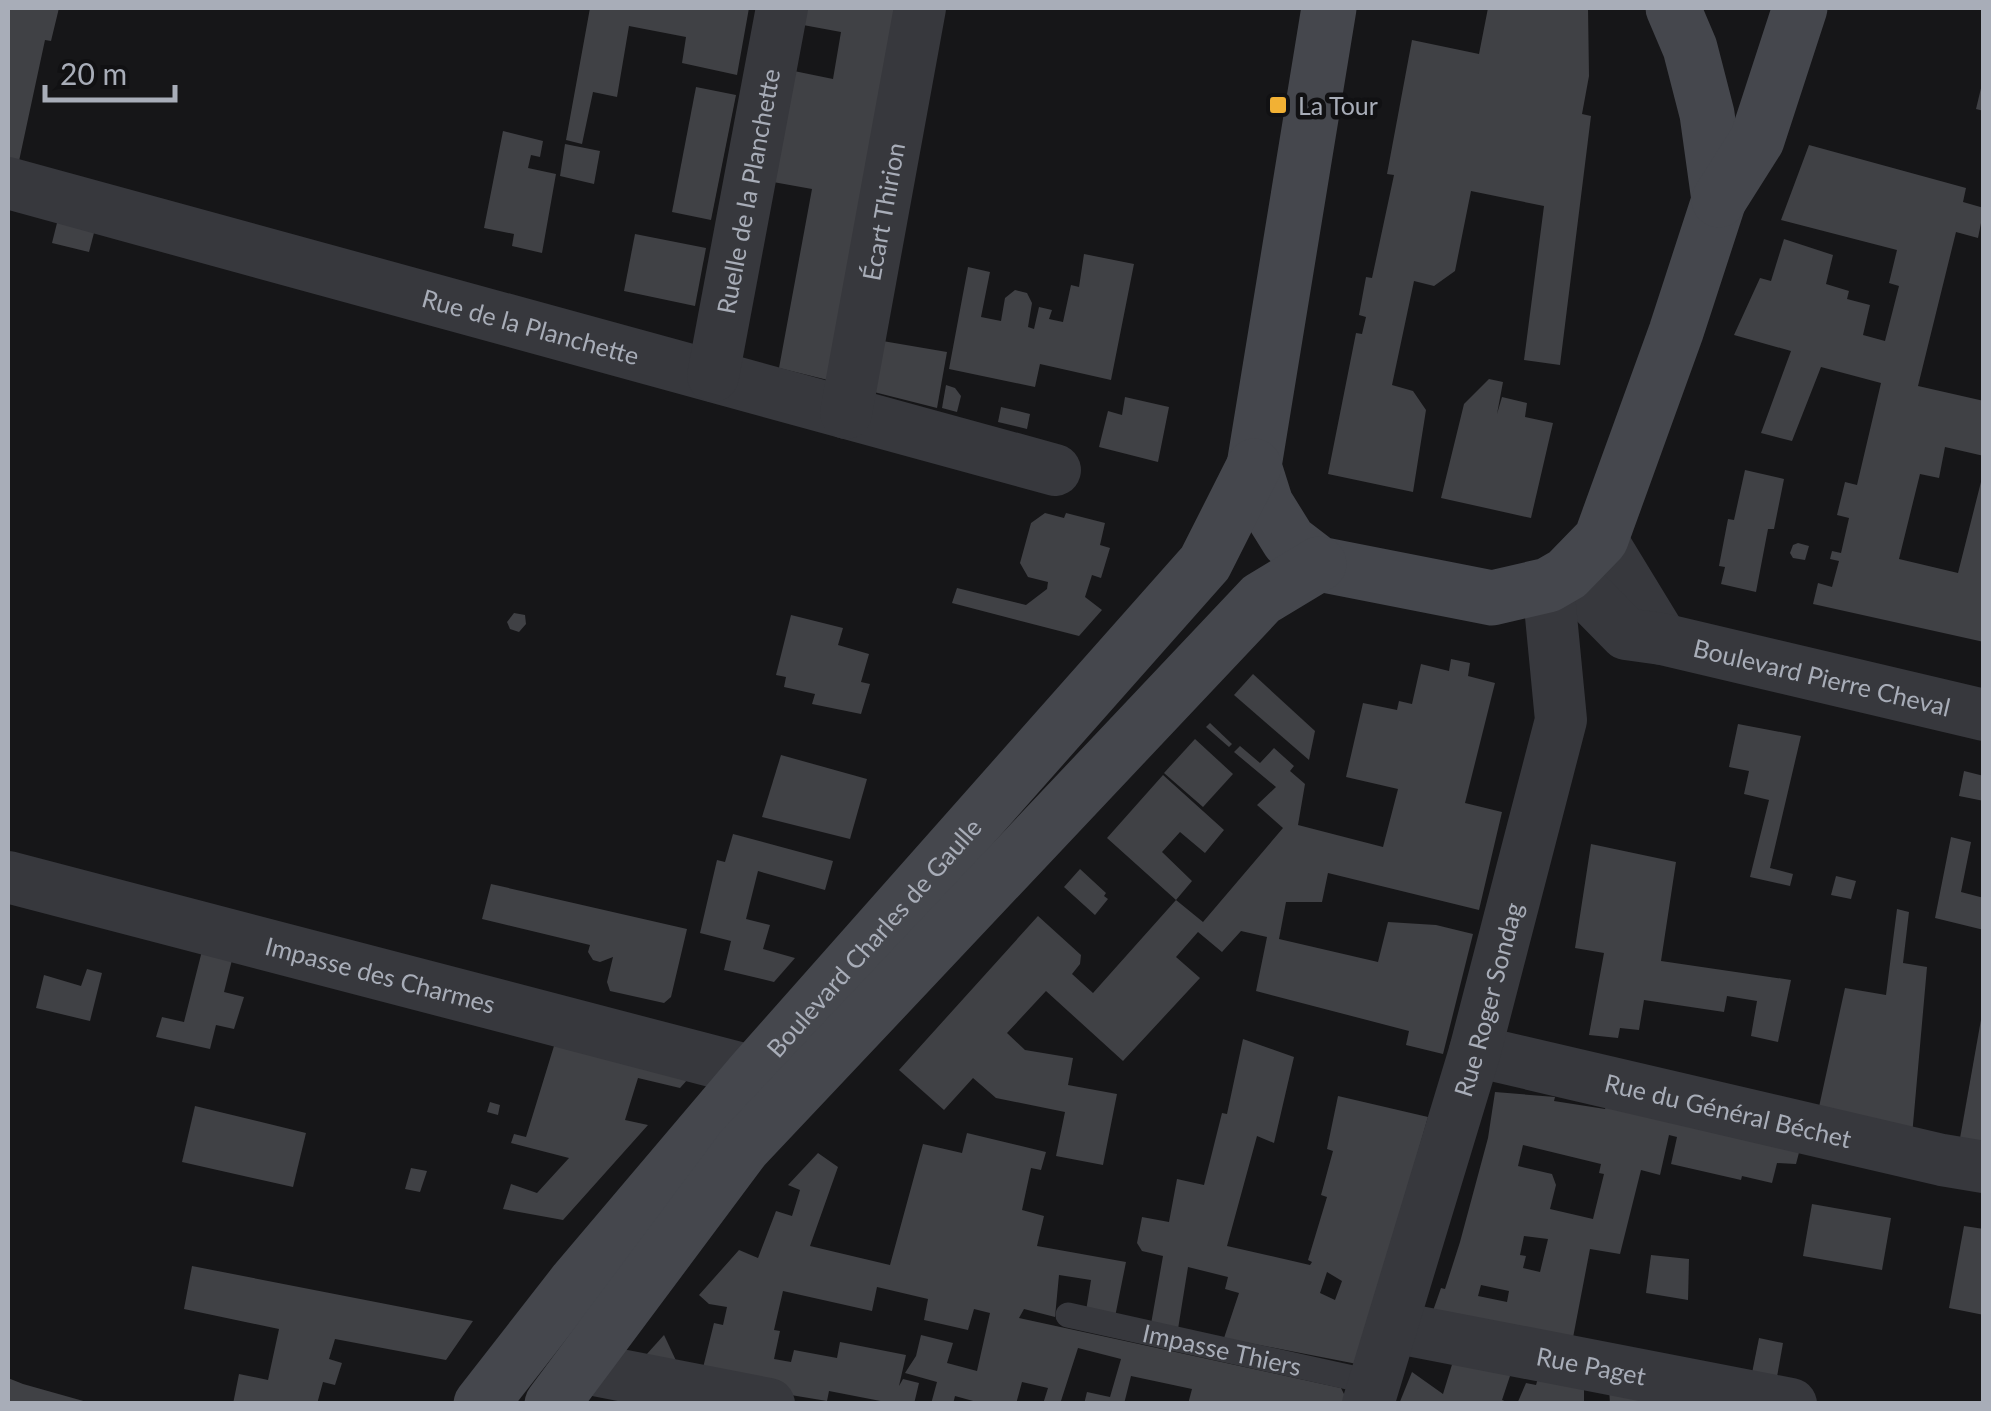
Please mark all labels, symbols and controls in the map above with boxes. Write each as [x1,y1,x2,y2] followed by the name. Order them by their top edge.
[45,40,175,102] scale bar
[60,55,127,91] text: 20 m
[710,66,785,316] street label: Ruelle de la Planchette
[1298,90,1378,120] place label: La Tour
[1267,94,1289,116] marker: La Tour
[856,140,910,283] street label: Écart Thirion
[419,282,643,370] street label: Rue de la Planchette
[1691,632,1954,722] street label: Boulevard Pierre Cheval
[760,812,987,1063] street label: Boulevard Charles de Gaulle
[1447,899,1528,1100] street label: Rue Roger Sondag
[262,930,499,1019] street label: Impasse des Charmes
[1602,1067,1855,1153] street label: Rue du Général Béchet
[1140,1317,1305,1381] street label: Impasse Thiers
[1534,1340,1649,1391] street label: Rue Paget

